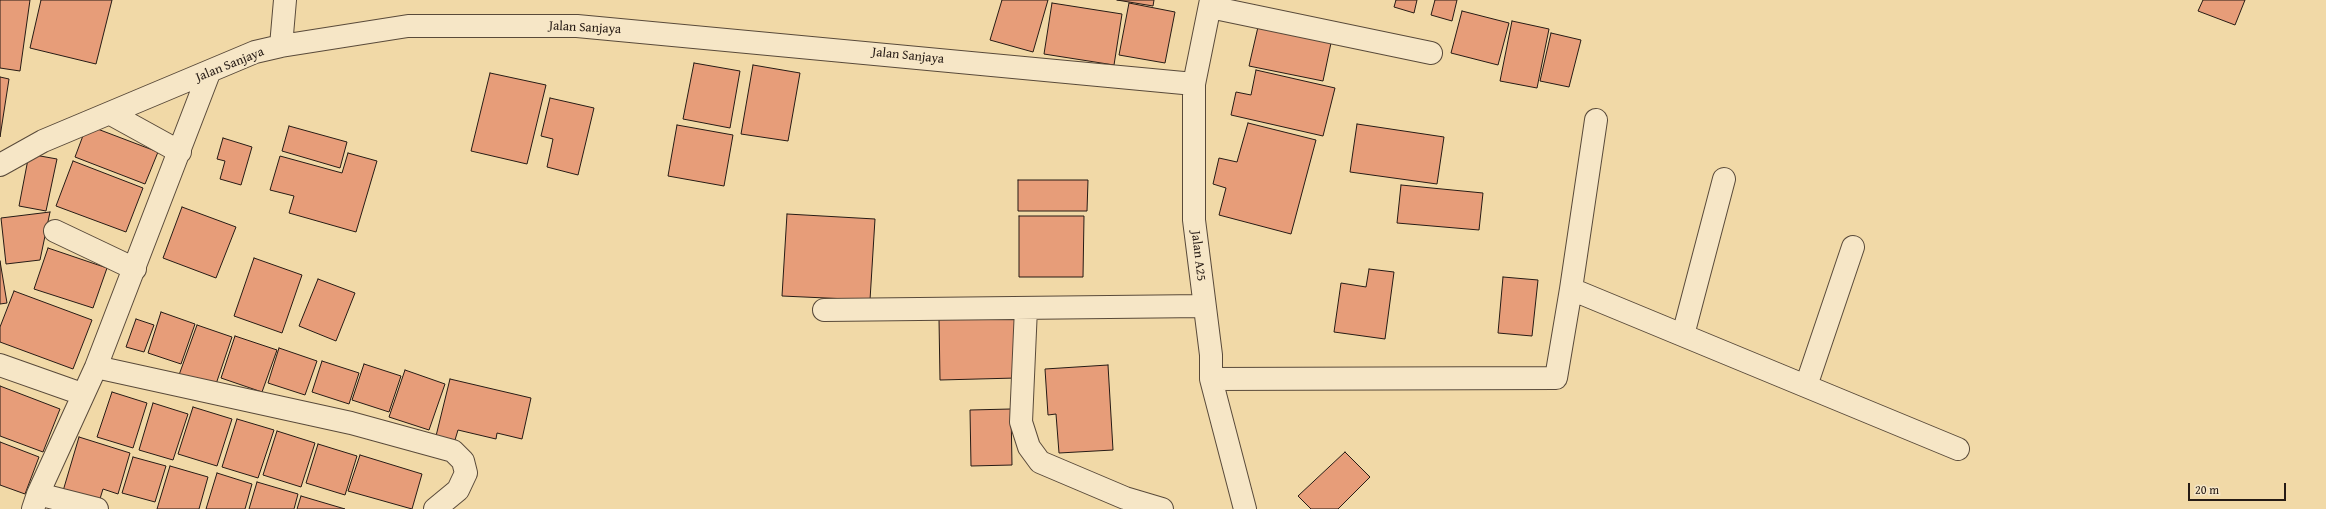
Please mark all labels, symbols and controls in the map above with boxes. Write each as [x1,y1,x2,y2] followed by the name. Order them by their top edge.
[549,18,621,38] street label: Jalan Sanjaya
[194,44,266,86] street label: Jalan Sanjaya
[871,44,945,68] street label: Jalan Sanjaya
[1187,230,1209,282] street label: Jalan A25
[2190,475,2288,501] scale bar
[2195,481,2219,498] text: 20 m

